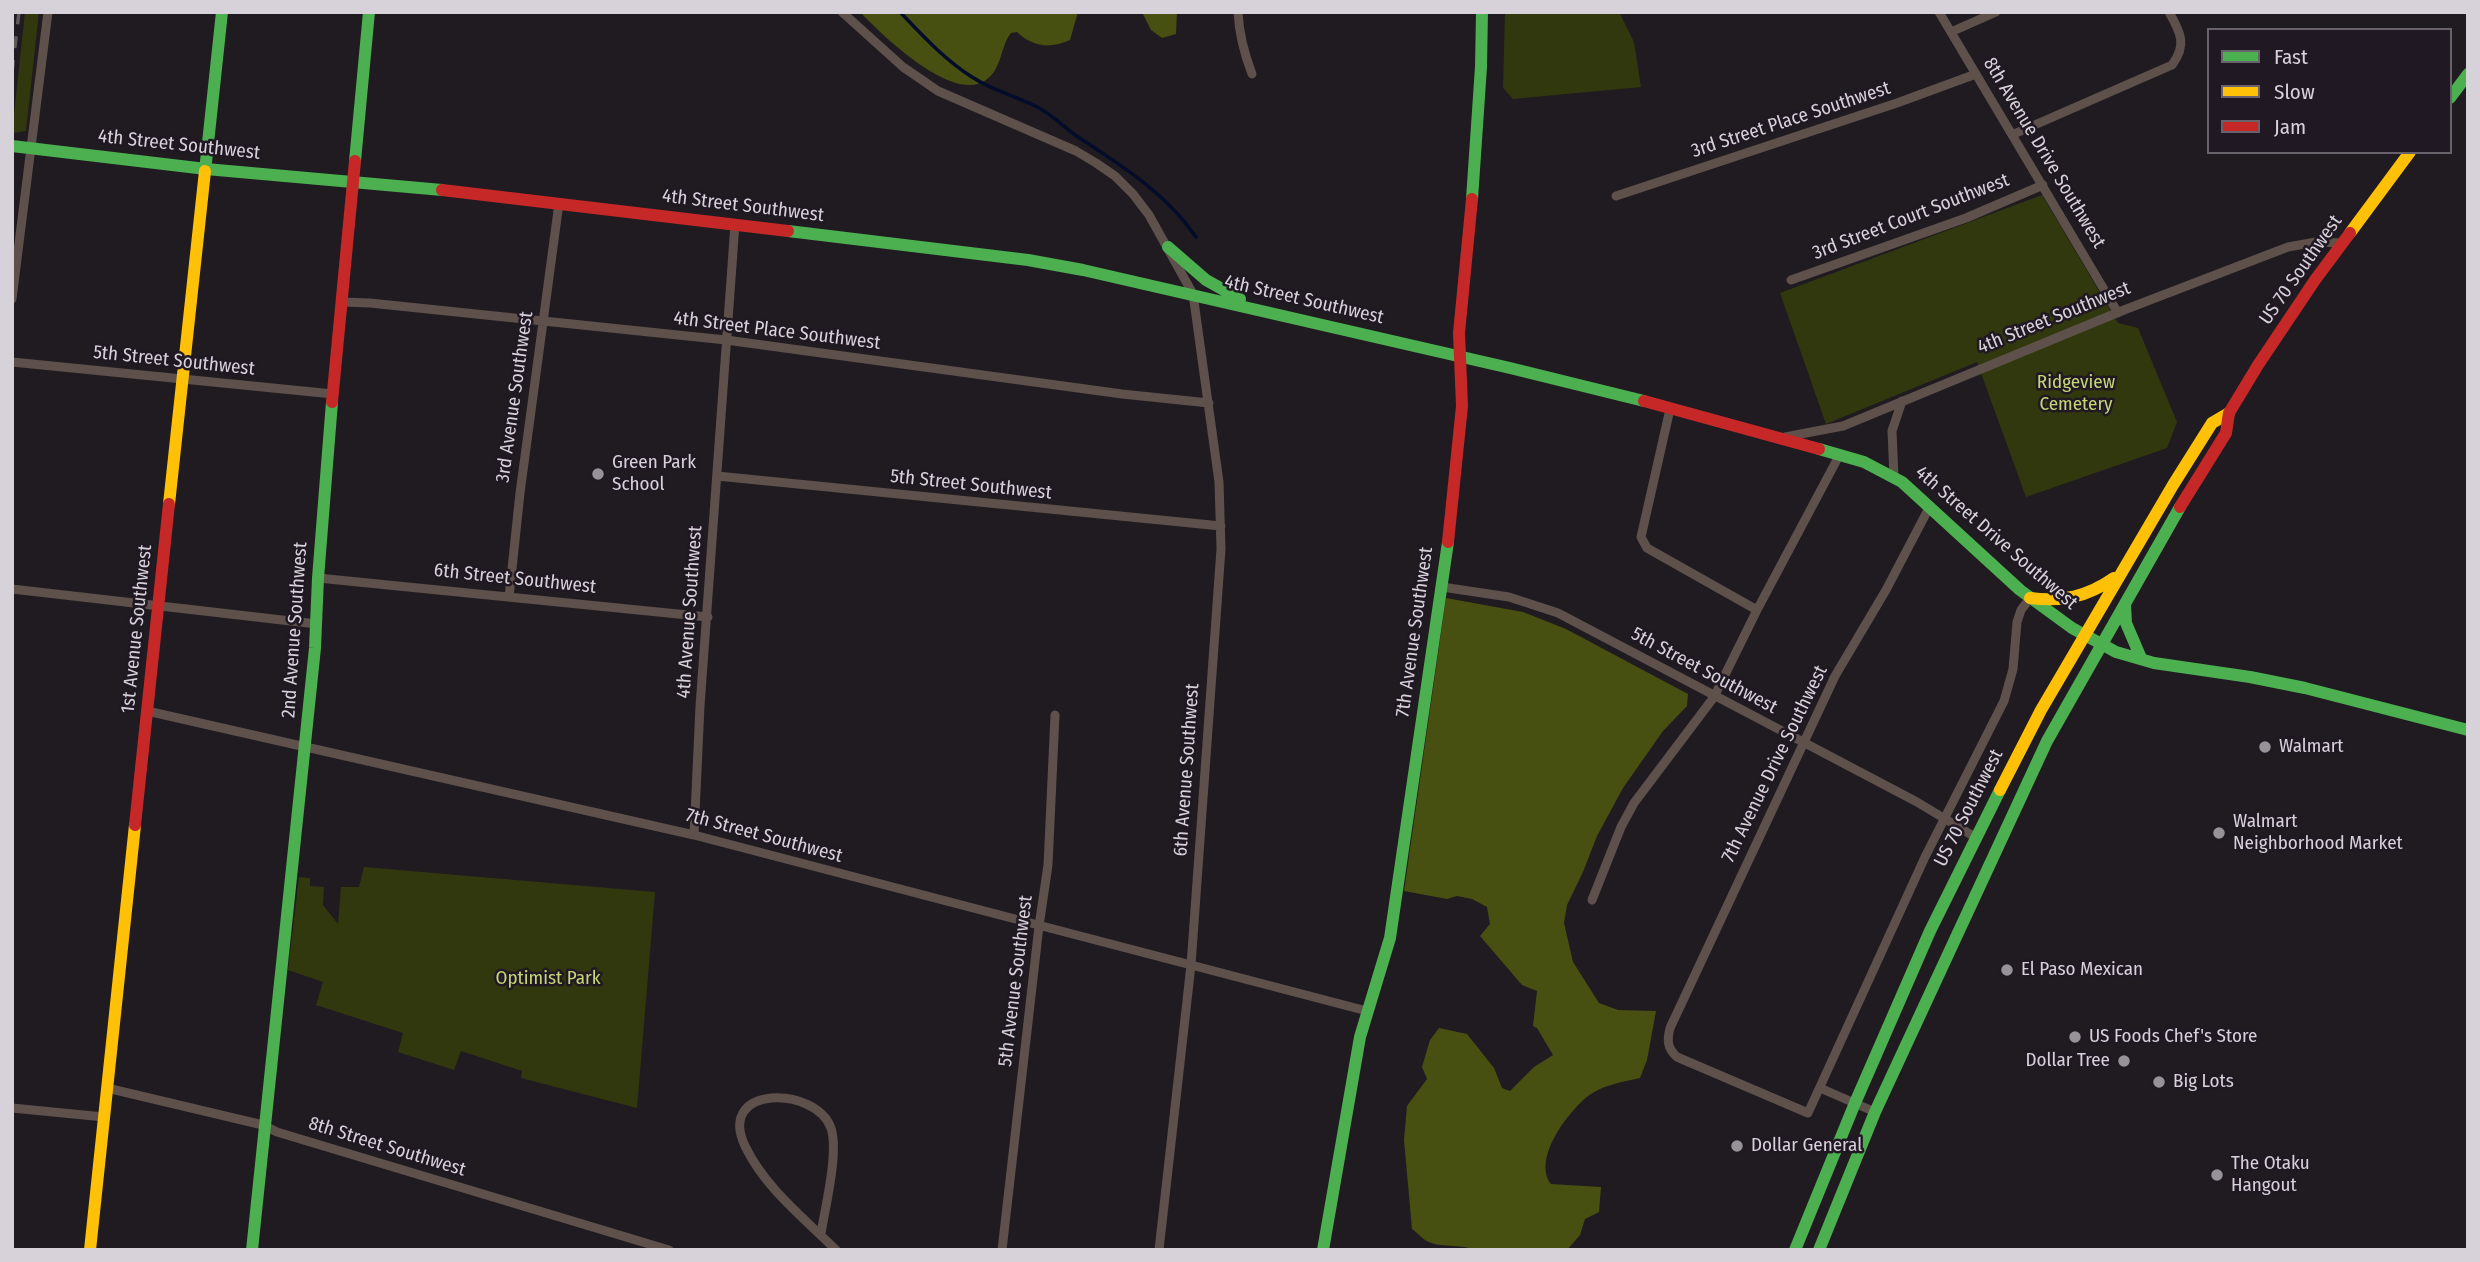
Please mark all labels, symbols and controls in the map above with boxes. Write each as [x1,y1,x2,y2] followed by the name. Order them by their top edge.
[2207,28,2452,154] legend
[2274,44,2308,70] text: Fast
[1978,54,2110,252] street label: 8th Avenue Drive Southwest
[1689,77,1893,163] street label: 3rd Street Place Southwest
[2274,79,2315,105] text: Slow
[2274,114,2306,140] text: Jam
[97,125,261,165] street label: 4th Street Southwest
[1809,169,2013,265] street label: 3rd Street Court Southwest
[661,185,825,227] street label: 4th Street Southwest
[2255,211,2347,329] street label: US 70 Southwest
[1222,271,1386,329] street label: 4th Street Southwest
[1974,277,2134,359] street label: 4th Street Southwest
[672,307,882,355] street label: 4th Street Place Southwest
[492,310,538,484] street label: 3rd Avenue Southwest
[92,341,256,381] street label: 5th Street Southwest
[2037,372,2115,416] park label: Ridgeview Cemetery
[612,452,696,496] place label: Green Park School
[1910,461,2082,615] street label: 4th Street Drive Southwest
[889,465,1053,505] street label: 5th Street Southwest
[590,466,606,482] marker: Green Park School
[673,525,707,699] street label: 4th Avenue Southwest
[277,541,313,719] street label: 2nd Avenue Southwest
[117,544,157,714] street label: 1st Avenue Southwest
[1392,545,1438,719] street label: 7th Avenue Southwest
[433,559,597,599] street label: 6th Street Southwest
[1627,623,1781,719] street label: 5th Street Southwest
[1717,662,1833,866] street label: 7th Avenue Drive Southwest
[1170,683,1204,857] street label: 6th Avenue Southwest
[2279,736,2344,758] place label: Walmart
[2257,739,2273,755] marker: Walmart
[1930,746,2008,870] street label: US 70 Southwest
[683,804,845,868] street label: 7th Street Southwest
[2233,811,2403,855] place label: Walmart Neighborhood Market
[2211,825,2227,841] marker: Walmart Neighborhood Market
[994,894,1038,1068] street label: 5th Avenue Southwest
[2021,959,2143,981] place label: El Paso Mexican
[1999,962,2015,978] marker: El Paso Mexican
[496,968,600,990] park label: Optimist Park
[2089,1026,2257,1048] place label: US Foods Chef's Store
[2067,1029,2083,1045] marker: US Foods Chef's Store
[2026,1050,2110,1072] place label: Dollar Tree
[2116,1053,2132,1069] marker: Dollar Tree
[2173,1071,2234,1093] place label: Big Lots
[2151,1074,2167,1090] marker: Big Lots
[306,1112,468,1182] street label: 8th Street Southwest
[1751,1135,1862,1157] place label: Dollar General
[1729,1138,1745,1154] marker: Dollar General
[2231,1153,2310,1197] place label: The Otaku Hangout
[2209,1167,2225,1183] marker: The Otaku Hangout

